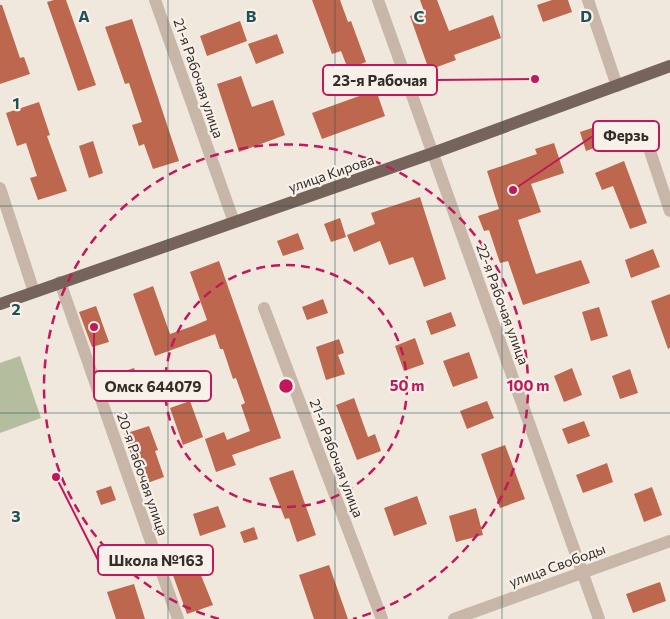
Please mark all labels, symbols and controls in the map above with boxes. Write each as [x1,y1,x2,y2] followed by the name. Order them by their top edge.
[78,6,90,25] text: A
[246,6,257,25] text: B
[414,6,425,25] text: C
[580,6,592,25] text: D
[171,16,227,140] street label: 21-я Рабочая улица
[323,65,437,95] callout: 23-я Рабочая
[333,71,427,89] text: 23-я Рабочая
[12,93,20,112] text: 1
[593,121,659,151] callout: Ферзь
[603,126,649,144] text: Ферзь
[286,150,376,196] street label: улица Кирова
[473,241,533,367] street label: 22-я Рабочая улица
[11,299,21,318] text: 2
[94,371,211,401] callout: Омск 644079
[390,376,424,394] text: 50 m
[507,376,549,394] text: 100 m
[105,377,201,395] text: Омск 644079
[277,377,295,395] centre of rings
[307,396,367,520] street label: 21-я Рабочая улица
[114,410,172,538] street label: 20-я Рабочая улица
[11,506,21,525] text: 3
[506,540,608,590] street label: улица Свободы
[98,545,213,575] callout: Школа №163
[108,551,204,569] text: Школа №163

